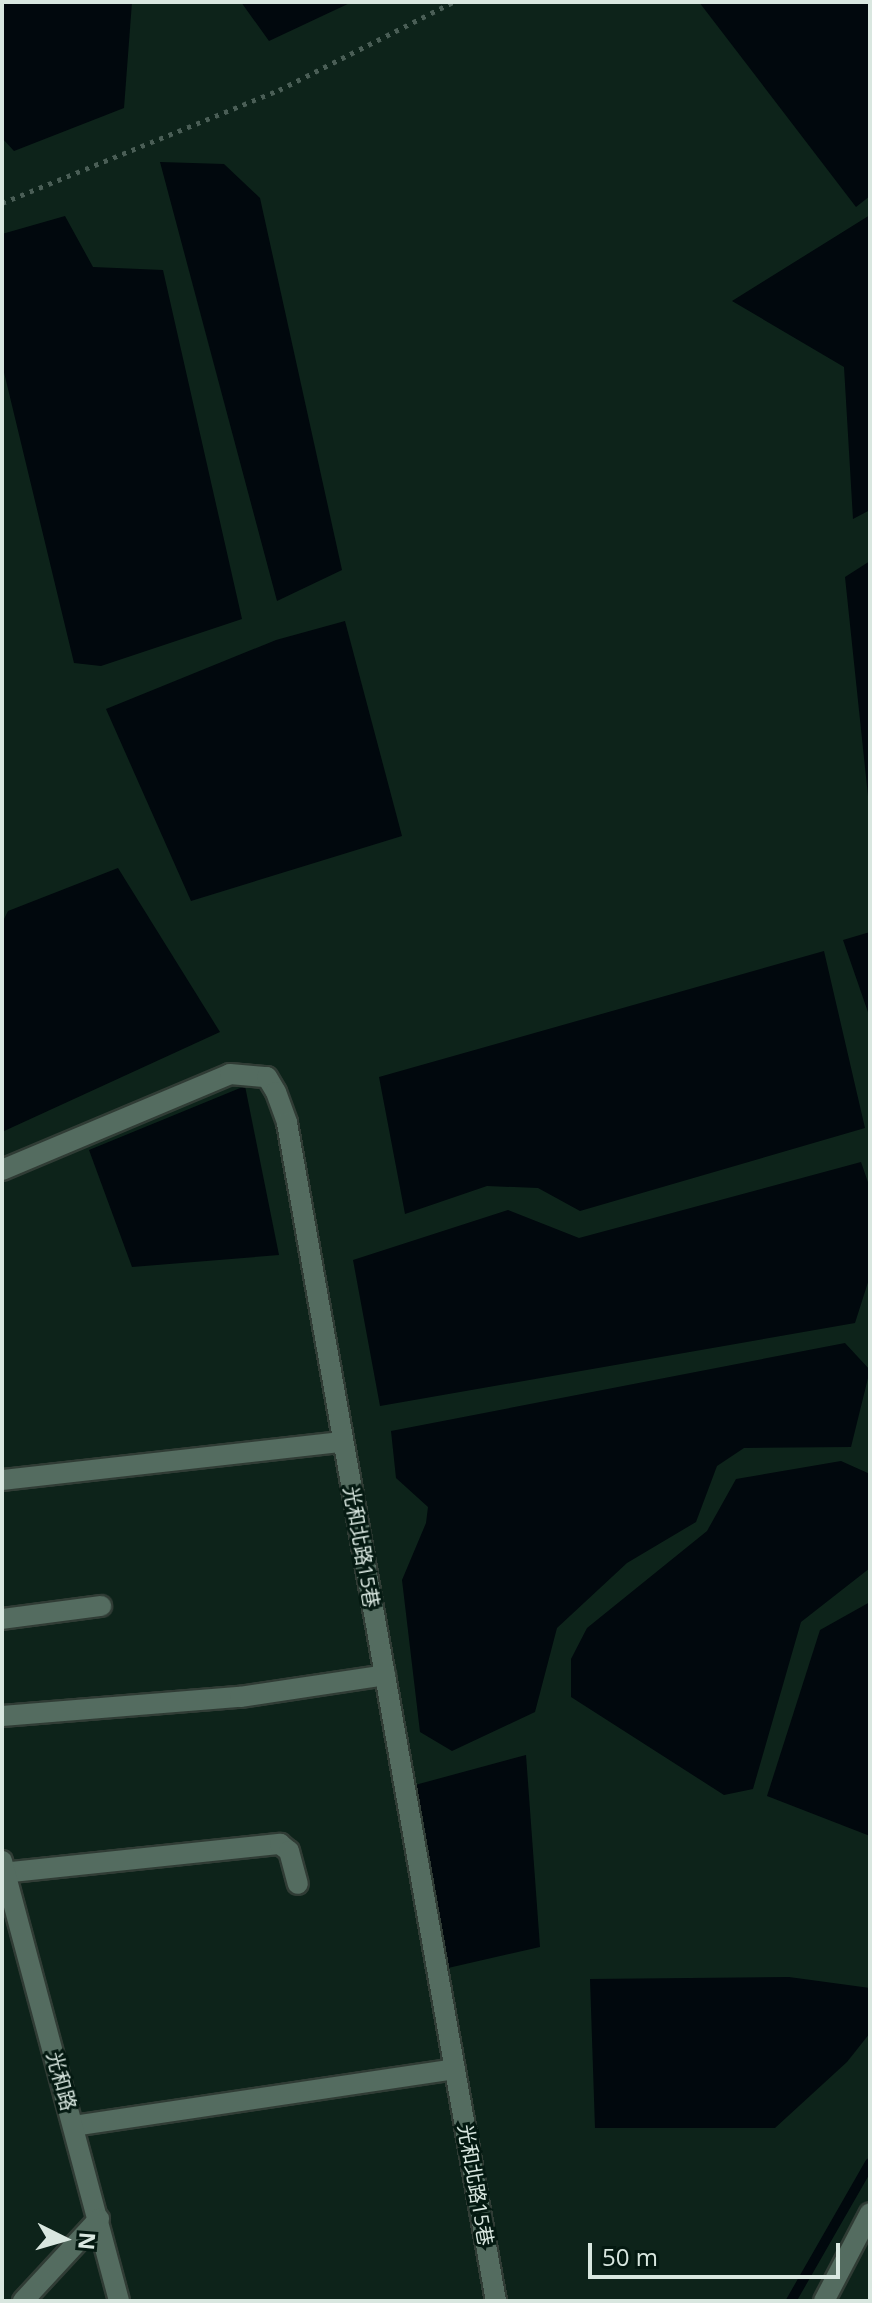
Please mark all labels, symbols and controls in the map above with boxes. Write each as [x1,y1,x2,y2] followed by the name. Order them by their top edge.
[340,1484,384,1610] street label: 光和北路15巷
[43,2049,81,2113] street label: 光和路
[454,2122,498,2248] street label: 光和北路15巷
[24,2199,104,2279] north arrow
[592,2227,844,2277] scale bar
[72,2231,104,2251] text: N
[602,2240,658,2273] text: 50 m

